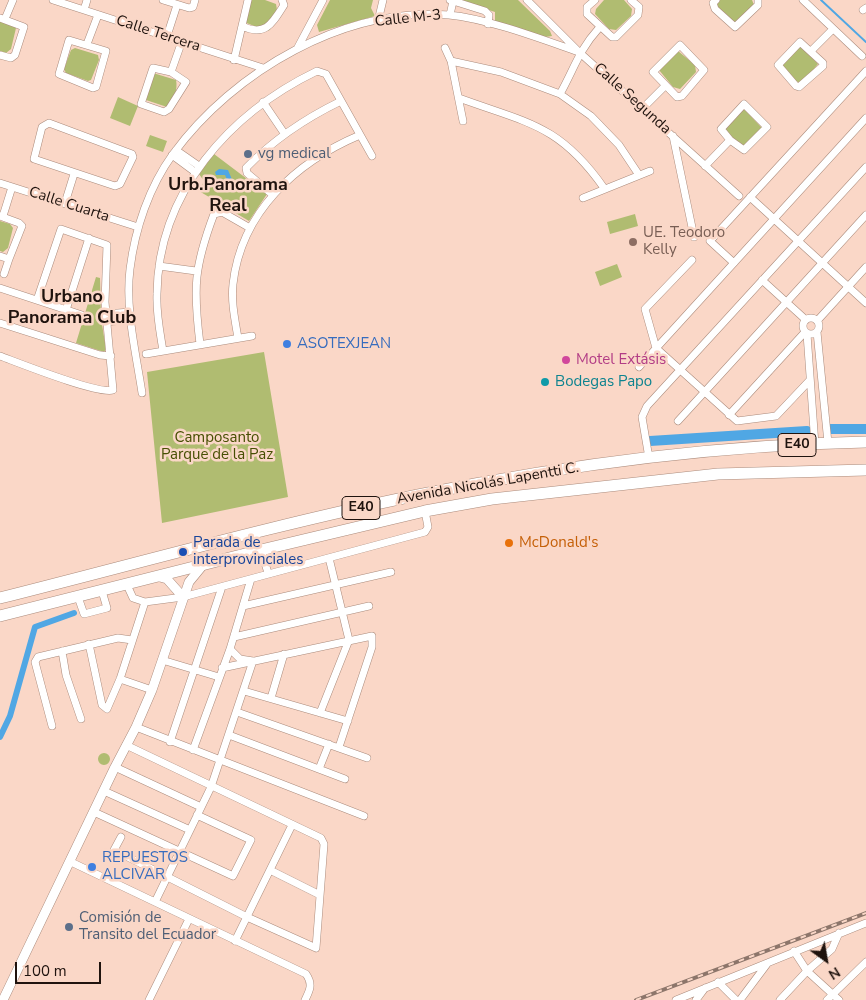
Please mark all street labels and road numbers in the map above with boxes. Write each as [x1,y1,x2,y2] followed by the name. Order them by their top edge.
[374,7,442,31] street label: Calle M-3
[114,12,202,56] street label: Calle Tercera
[590,60,674,138] street label: Calle Segunda
[26,184,112,226] street label: Calle Cuarta
[778,434,816,456] road number: E40
[396,459,580,509] street label: Avenida Nicolás Lapentti C.
[342,496,380,520] road number: E40

